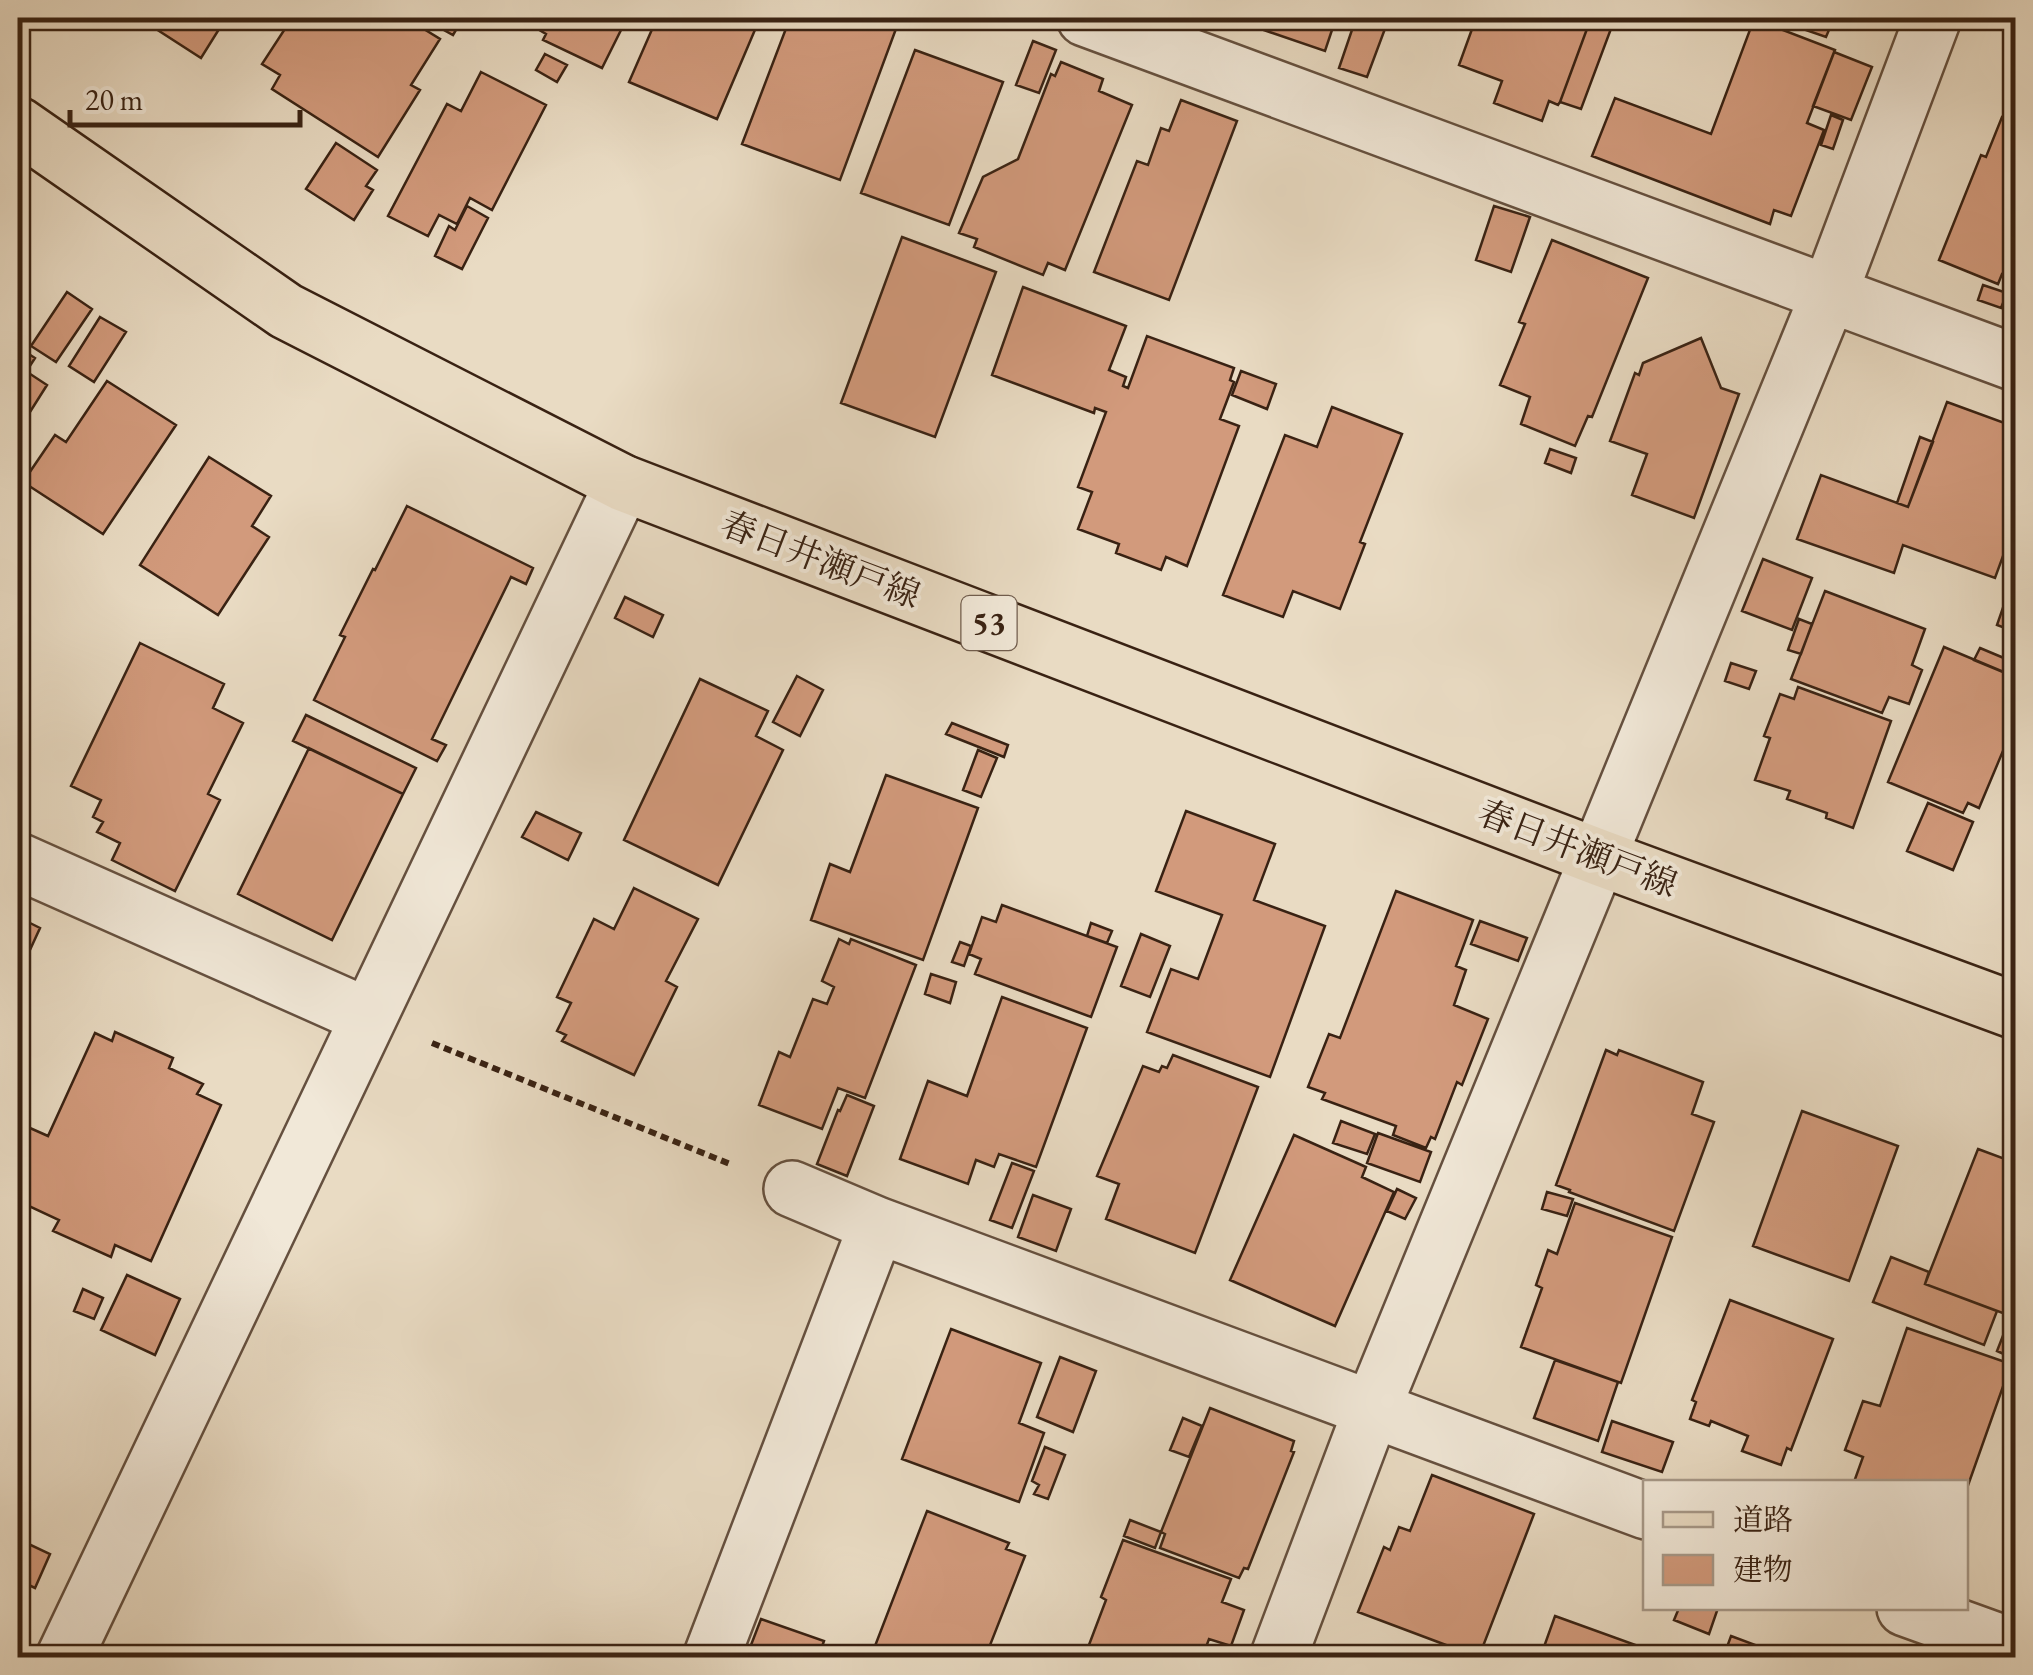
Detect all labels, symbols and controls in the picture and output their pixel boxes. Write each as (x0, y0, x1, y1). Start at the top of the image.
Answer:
scale bar (70, 65, 300, 127)
text: 20 m (85, 80, 143, 119)
street label: 春日井瀬戸線 (715, 500, 927, 618)
road number: 53 (962, 596, 1016, 650)
street label: 春日井瀬戸線 (1472, 789, 1684, 907)
legend (1643, 1480, 1968, 1610)
text: 道路 (1733, 1500, 1793, 1539)
text: 建物 (1733, 1550, 1793, 1589)

